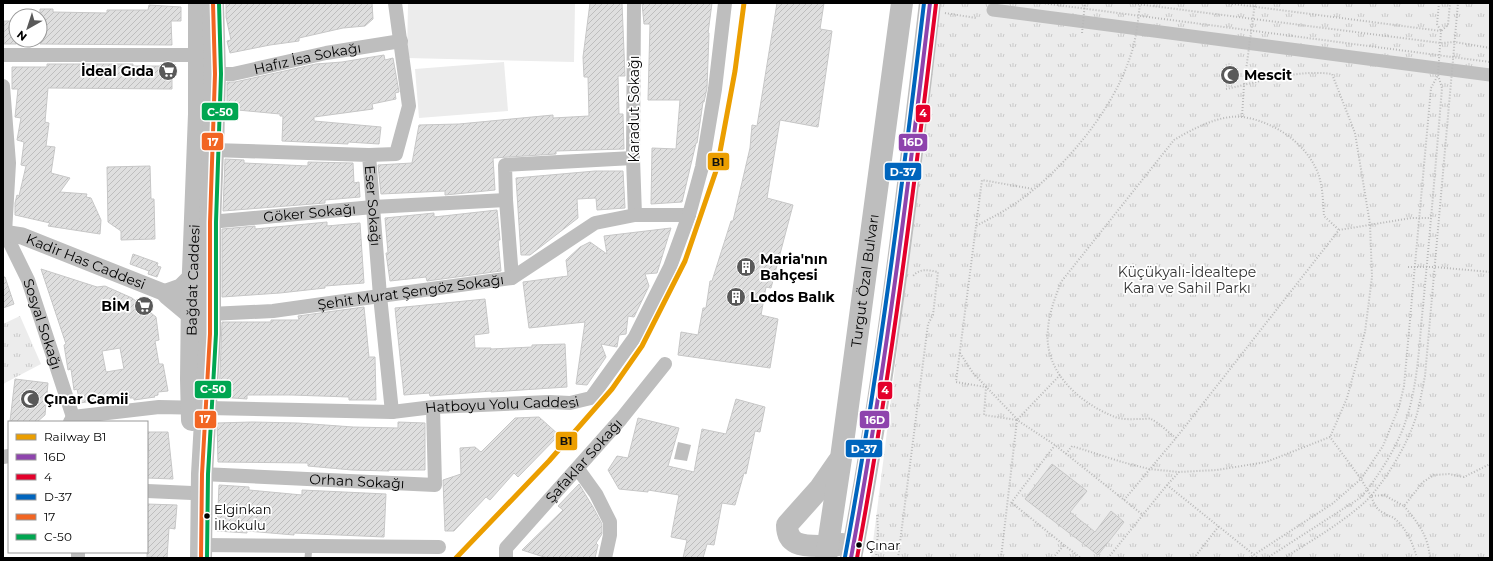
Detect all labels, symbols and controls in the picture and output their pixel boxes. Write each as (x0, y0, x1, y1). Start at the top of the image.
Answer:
north arrow (8, 8, 48, 48)
text: N (14, 28, 30, 44)
street label: Hafız İsa Sokağı (252, 39, 362, 78)
street label: Karadut Sokağı (625, 56, 643, 162)
supermarket icon: İdeal Gıda (157, 60, 179, 82)
place label: İdeal Gıda (81, 62, 154, 80)
mosque icon: Mescit (1219, 64, 1241, 86)
place label: Mescit (1244, 66, 1292, 84)
line badge: C-50 (201, 102, 239, 121)
line badge: 4 (915, 104, 931, 123)
text: C-50 (207, 105, 234, 119)
text: 4 (919, 106, 927, 120)
line badge: 17 (201, 132, 224, 151)
line badge: 16D (898, 133, 928, 152)
text: 17 (207, 135, 219, 149)
text: 16D (903, 135, 923, 149)
line badge: B1 (707, 152, 730, 171)
text: B1 (712, 155, 724, 169)
line badge: D-37 (884, 162, 922, 181)
street label: Eser Sokağı (361, 165, 385, 247)
text: D-37 (890, 165, 916, 179)
street label: Göker Sokağı (263, 200, 357, 226)
street label: Turgut Özal Bulvarı (847, 213, 883, 348)
street label: Bağdat Caddesi (183, 224, 204, 336)
street label: Kadir Has Caddesi (24, 230, 148, 293)
place label: Maria'nın Bahçesi (760, 250, 828, 284)
building icon: Maria'nın Bahçesi (735, 256, 757, 278)
park label: Küçükyalı-İdealtepe Kara ve Sahil Parkı (1118, 263, 1256, 297)
street label: Şehit Murat Şengöz Sokağı (316, 270, 505, 314)
street label: Sosyal Sokağı (19, 276, 66, 372)
building icon: Lodos Balık (725, 286, 747, 308)
place label: Lodos Balık (750, 288, 836, 306)
supermarket icon: BİM (133, 295, 155, 317)
place label: BİM (101, 297, 130, 315)
line badge: C-50 (194, 380, 232, 399)
line badge: 4 (877, 381, 893, 400)
text: C-50 (200, 382, 227, 396)
text: 4 (881, 383, 889, 397)
mosque icon: Çınar Camii (19, 388, 41, 410)
place label: Çınar Camii (44, 390, 129, 408)
street label: Hatboyu Yolu Caddesi (424, 392, 581, 417)
line badge: 17 (194, 410, 217, 429)
line badge: 16D (859, 410, 890, 429)
text: 17 (199, 412, 211, 426)
text: 16D (865, 413, 885, 427)
street label: Şafaklar Sokağı (542, 415, 626, 507)
legend (8, 421, 148, 553)
text: Railway B1 (44, 429, 106, 444)
line badge: B1 (555, 431, 578, 451)
text: B1 (560, 434, 572, 448)
line badge: D-37 (845, 439, 883, 458)
text: D-37 (851, 442, 877, 456)
text: 16D (44, 449, 66, 464)
text: 4 (44, 469, 52, 484)
street label: Orhan Sokağı (309, 470, 405, 493)
text: D-37 (44, 489, 72, 504)
place label: Elginkan İlkokulu (214, 501, 272, 533)
text: 17 (44, 509, 55, 524)
marker: Elginkan İlkokulu (202, 511, 212, 521)
text: C-50 (44, 529, 72, 544)
place label: Çınar (866, 537, 900, 553)
marker: Çınar (854, 540, 864, 550)

